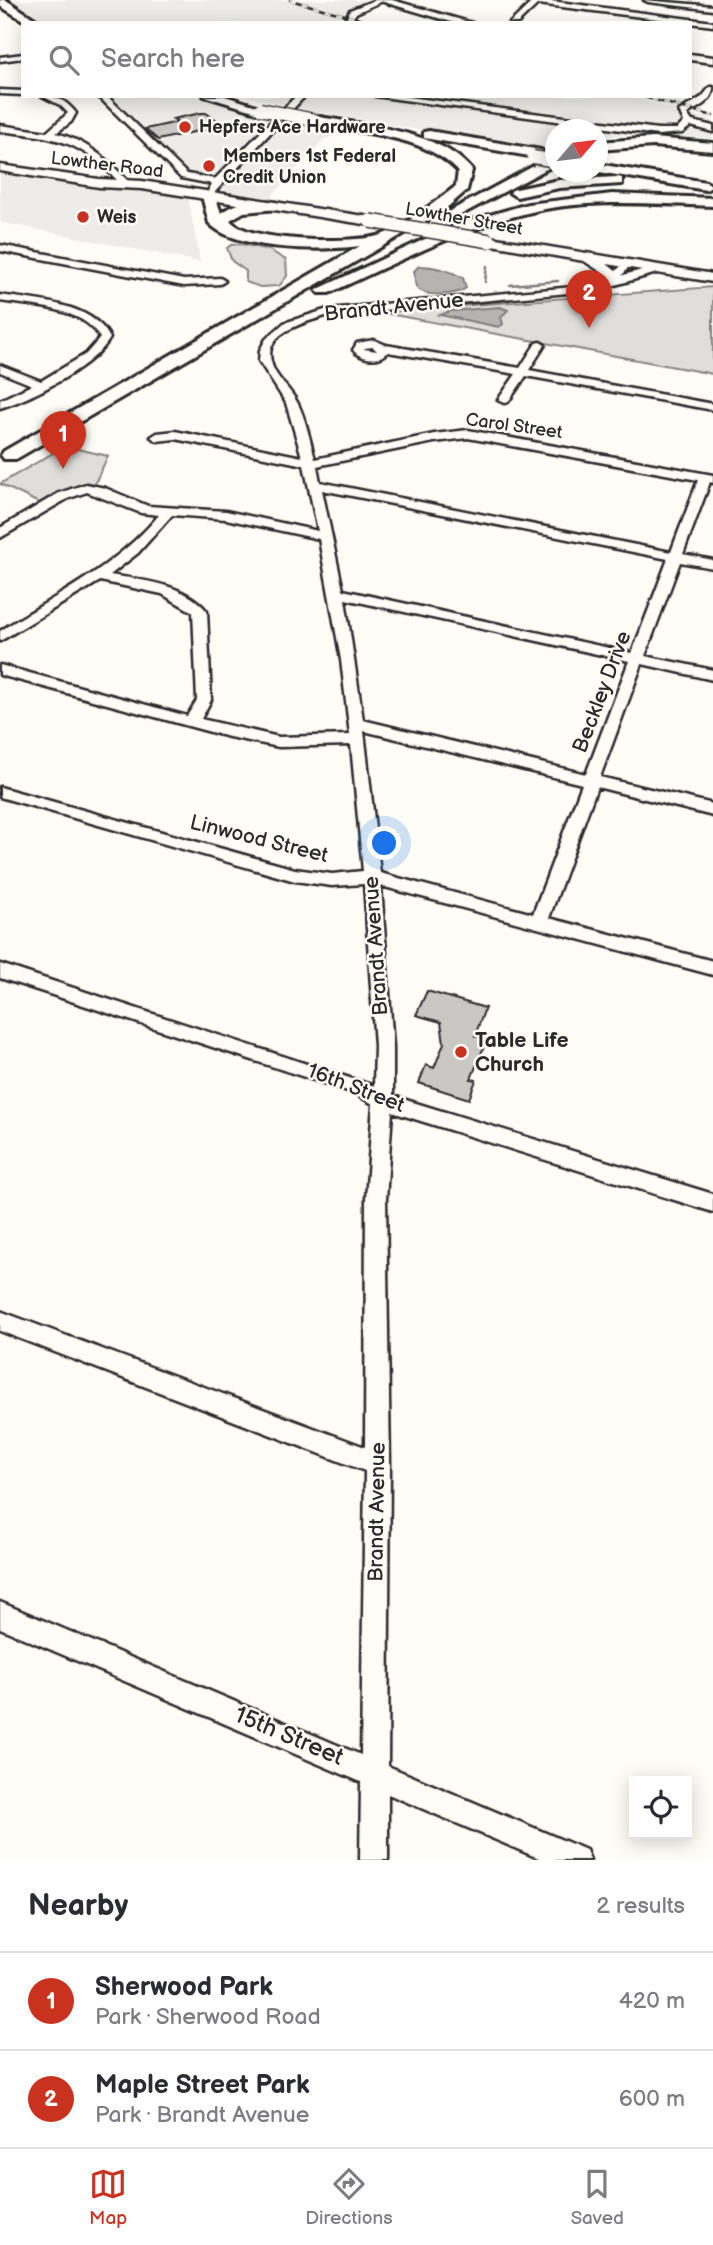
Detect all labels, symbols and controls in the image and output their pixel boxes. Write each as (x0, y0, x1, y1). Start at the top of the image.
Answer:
search box (21, 21, 692, 98)
icon: search (45, 41, 83, 79)
text: Search here (101, 44, 245, 75)
place label: Hepfers Ace Hardware (199, 117, 386, 138)
marker: Hepfers Ace Hardware (177, 119, 193, 135)
north arrow (545, 119, 608, 182)
place label: Members 1st Federal Credit Union (223, 146, 396, 188)
street label: Lowther Road (50, 148, 164, 182)
marker: Members 1st Federal Credit Union (201, 158, 217, 174)
street label: Lowther Street (404, 198, 525, 240)
place label: Weis (97, 207, 136, 228)
marker: Weis (75, 209, 91, 225)
pin: 2 (566, 270, 612, 328)
street label: Brandt Avenue (323, 287, 465, 327)
street label: Carol Street (464, 409, 564, 443)
pin: 1 (40, 411, 86, 469)
street label: Beckley Drive (567, 628, 637, 756)
street label: Linwood Street (187, 810, 331, 868)
your location (367, 826, 401, 860)
street label: Brandt Avenue (359, 875, 393, 1017)
place label: Table Life Church (475, 1028, 569, 1077)
marker: Table Life Church (453, 1044, 469, 1060)
street label: 16th Street (304, 1058, 409, 1118)
street label: Brandt Avenue (363, 1442, 391, 1582)
street label: 15th Street (230, 1700, 348, 1772)
map controls (629, 1776, 692, 1839)
button: locate (629, 1776, 692, 1839)
text: Nearby (28, 1888, 128, 1924)
text: 2 results (596, 1892, 685, 1920)
text: Sherwood Park (95, 1972, 273, 2003)
text: 1 (46, 1987, 56, 2015)
text: 420 m (619, 1987, 685, 2015)
text: Park · Sherwood Road (95, 2003, 321, 2031)
text: Maple Street Park (95, 2070, 310, 2101)
text: 2 (44, 2085, 58, 2113)
text: 600 m (619, 2085, 685, 2113)
text: Park · Brandt Avenue (95, 2101, 309, 2129)
tab: Map (89, 2165, 127, 2230)
tab: Directions (305, 2165, 393, 2230)
tab: Saved (571, 2165, 624, 2230)

